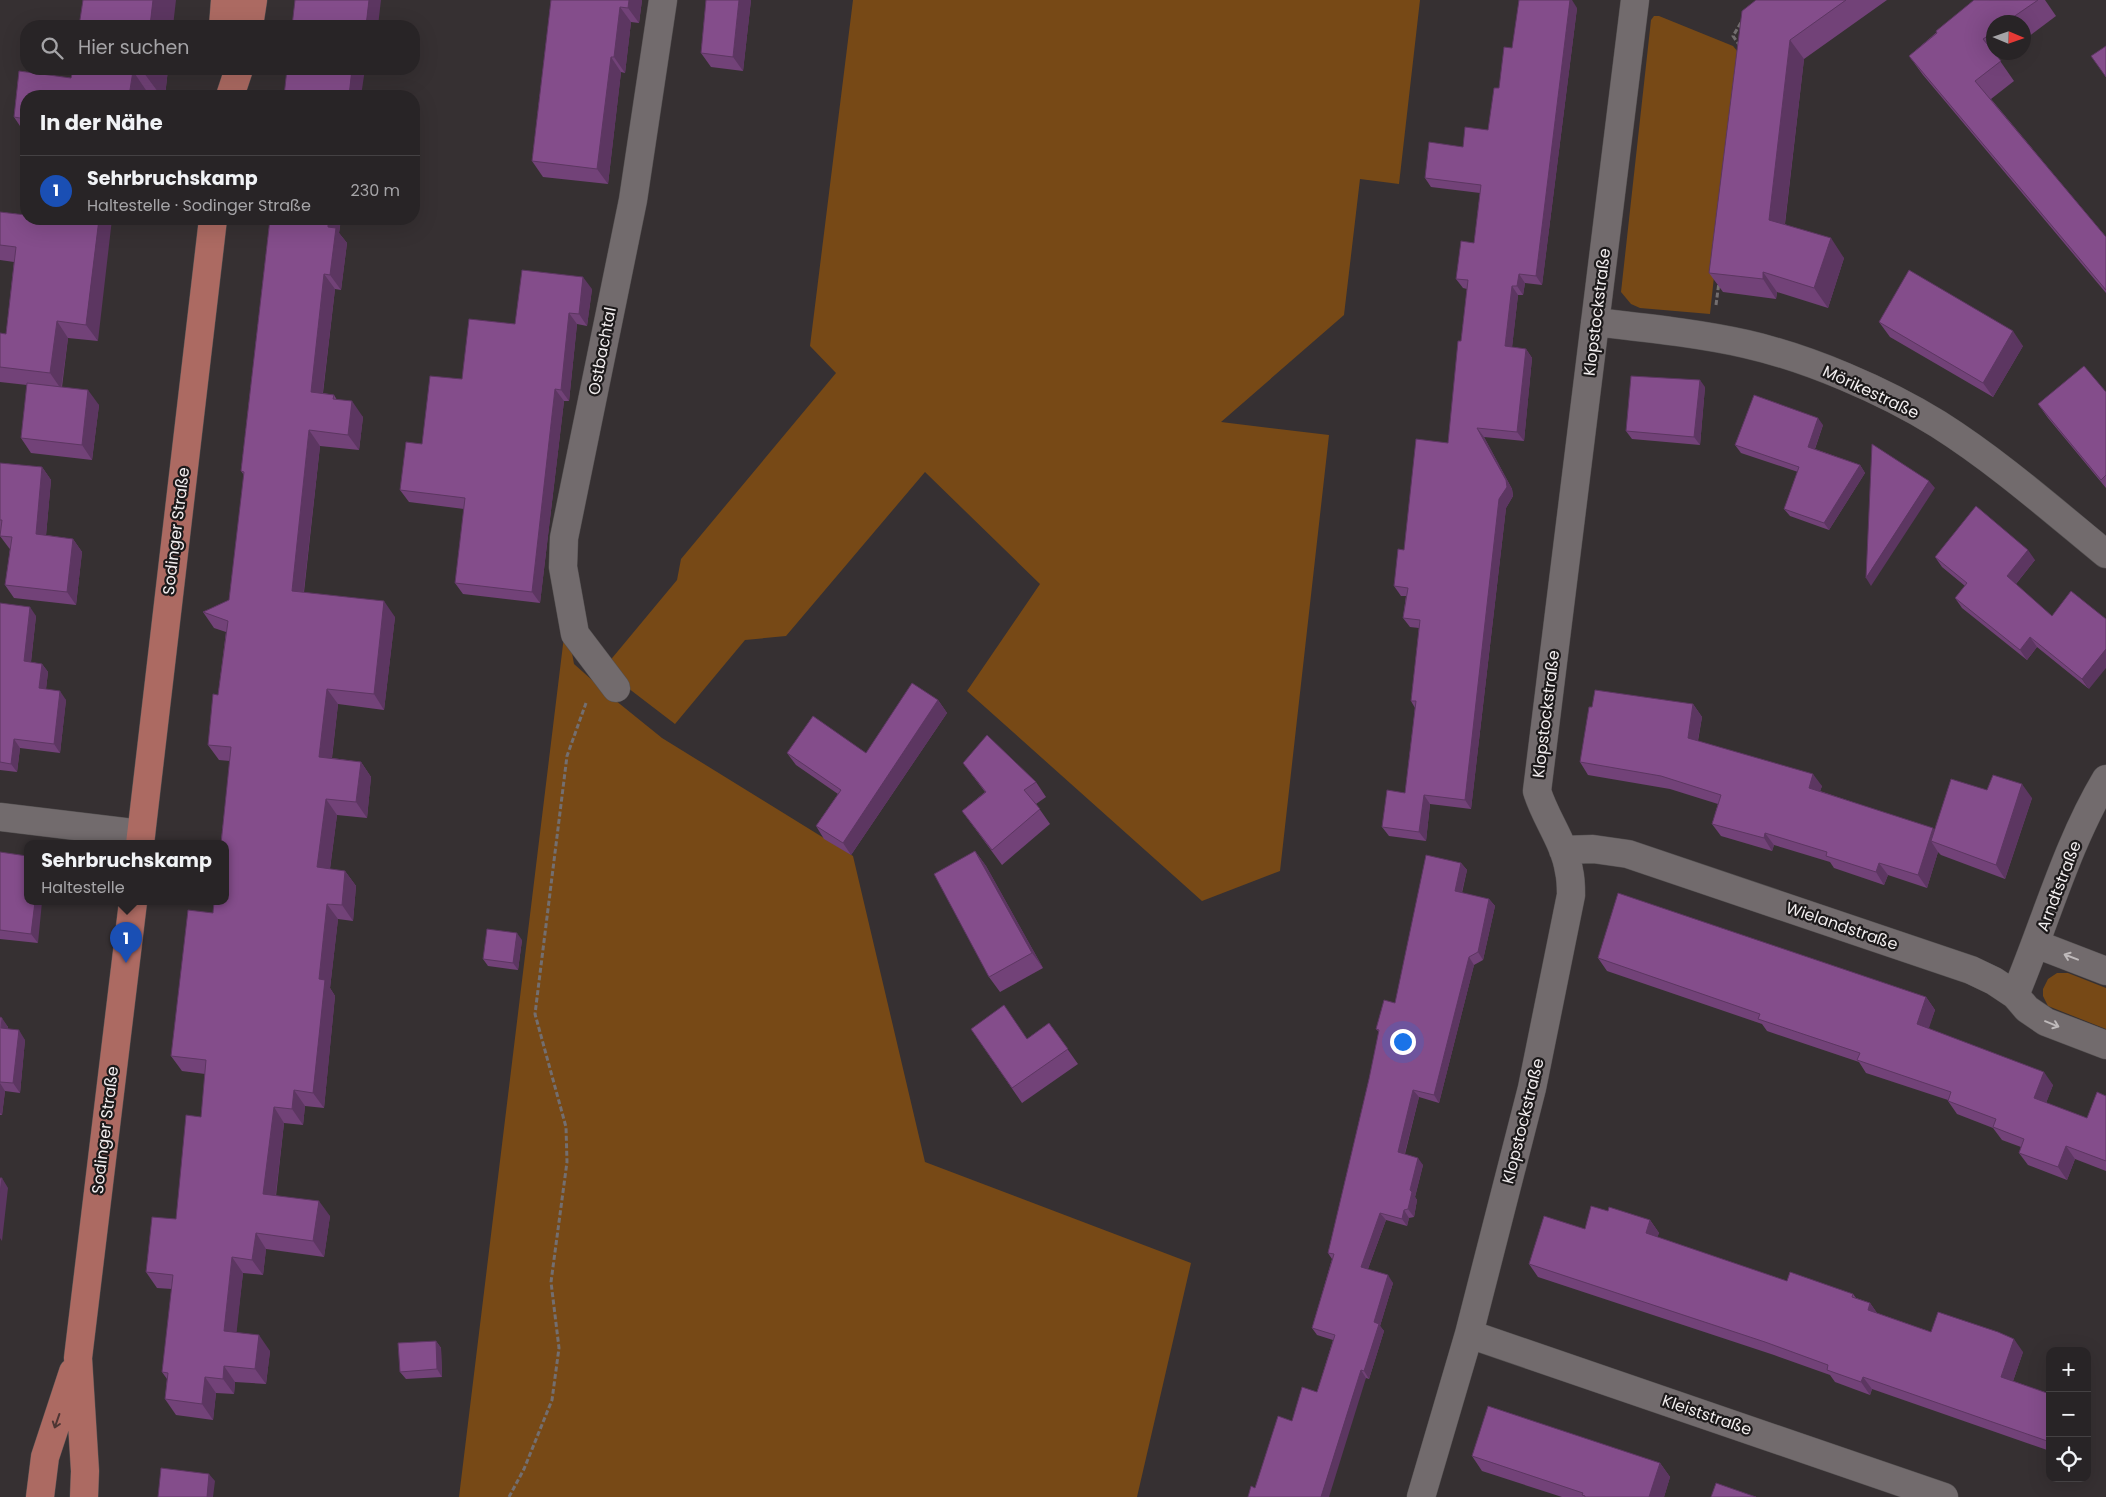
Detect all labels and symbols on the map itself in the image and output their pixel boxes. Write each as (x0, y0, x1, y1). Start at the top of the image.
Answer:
north arrow (1986, 15, 2031, 60)
street label: Klopstockstraße (1578, 247, 1616, 377)
street label: Ostbachtal (582, 305, 622, 397)
street label: Mörikestraße (1819, 360, 1923, 424)
street label: Sodinger Straße (157, 466, 195, 596)
street label: Klopstockstraße (1527, 649, 1565, 779)
street label: Arndtstraße (2031, 837, 2087, 935)
street label: Wielandstraße (1783, 896, 1901, 956)
pin: 1 (110, 922, 142, 963)
one-way arrow (2064, 952, 2079, 962)
one-way arrow (2044, 1020, 2059, 1030)
your location (1390, 1029, 1416, 1055)
street label: Klopstockstraße (1496, 1056, 1550, 1186)
street label: Sodinger Straße (86, 1065, 124, 1195)
street label: Kleiststraße (1659, 1389, 1755, 1441)
one-way arrow (52, 1413, 61, 1428)

